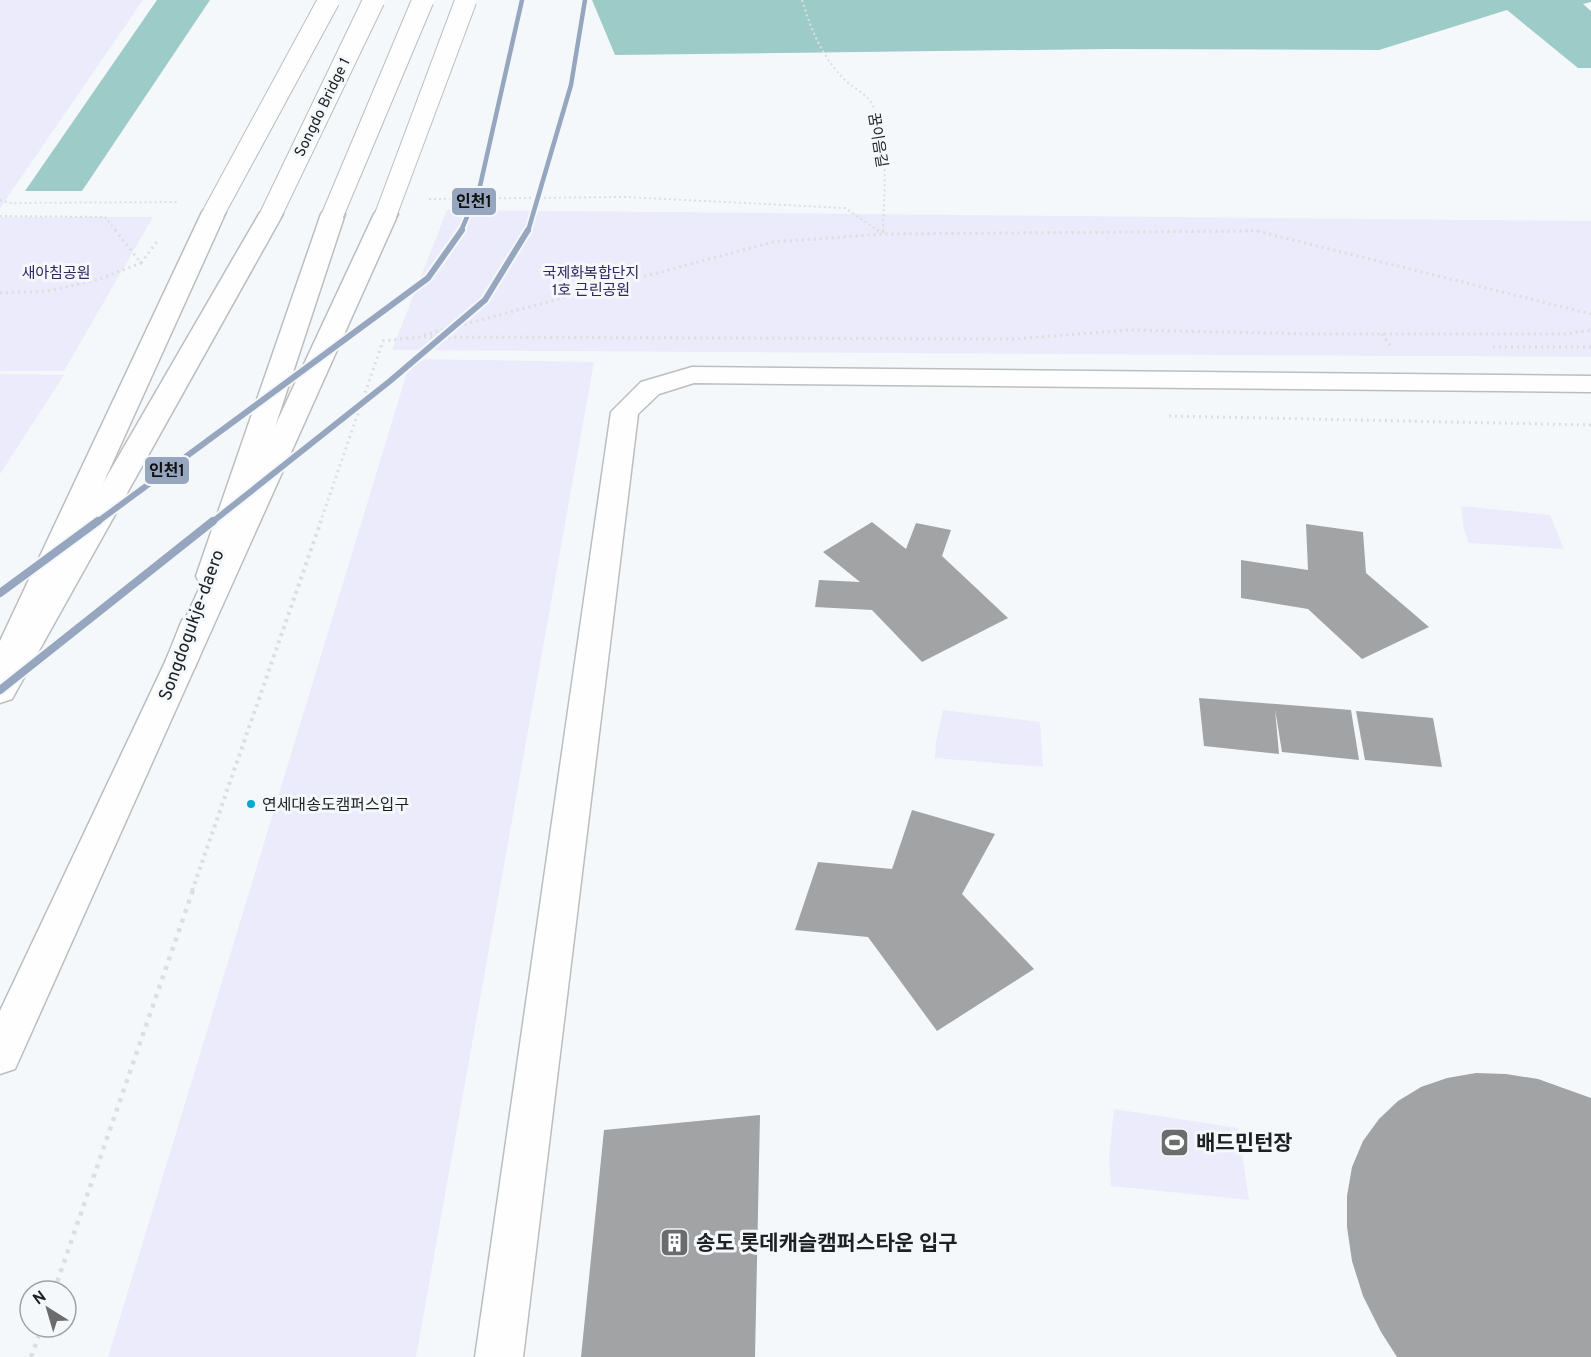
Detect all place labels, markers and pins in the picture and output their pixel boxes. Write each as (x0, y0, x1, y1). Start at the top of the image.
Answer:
place label: 연세대송도캠퍼스입구 (262, 796, 409, 816)
marker: 연세대송도캠퍼스입구 (245, 798, 257, 810)
sports icon: 배드민턴장 (1159, 1127, 1191, 1159)
place label: 배드민턴장 (1196, 1131, 1293, 1158)
building icon: 송도 롯데캐슬캠퍼스타운 입구 (659, 1227, 691, 1259)
place label: 송도 롯데캐슬캠퍼스타운 입구 (696, 1231, 958, 1258)

